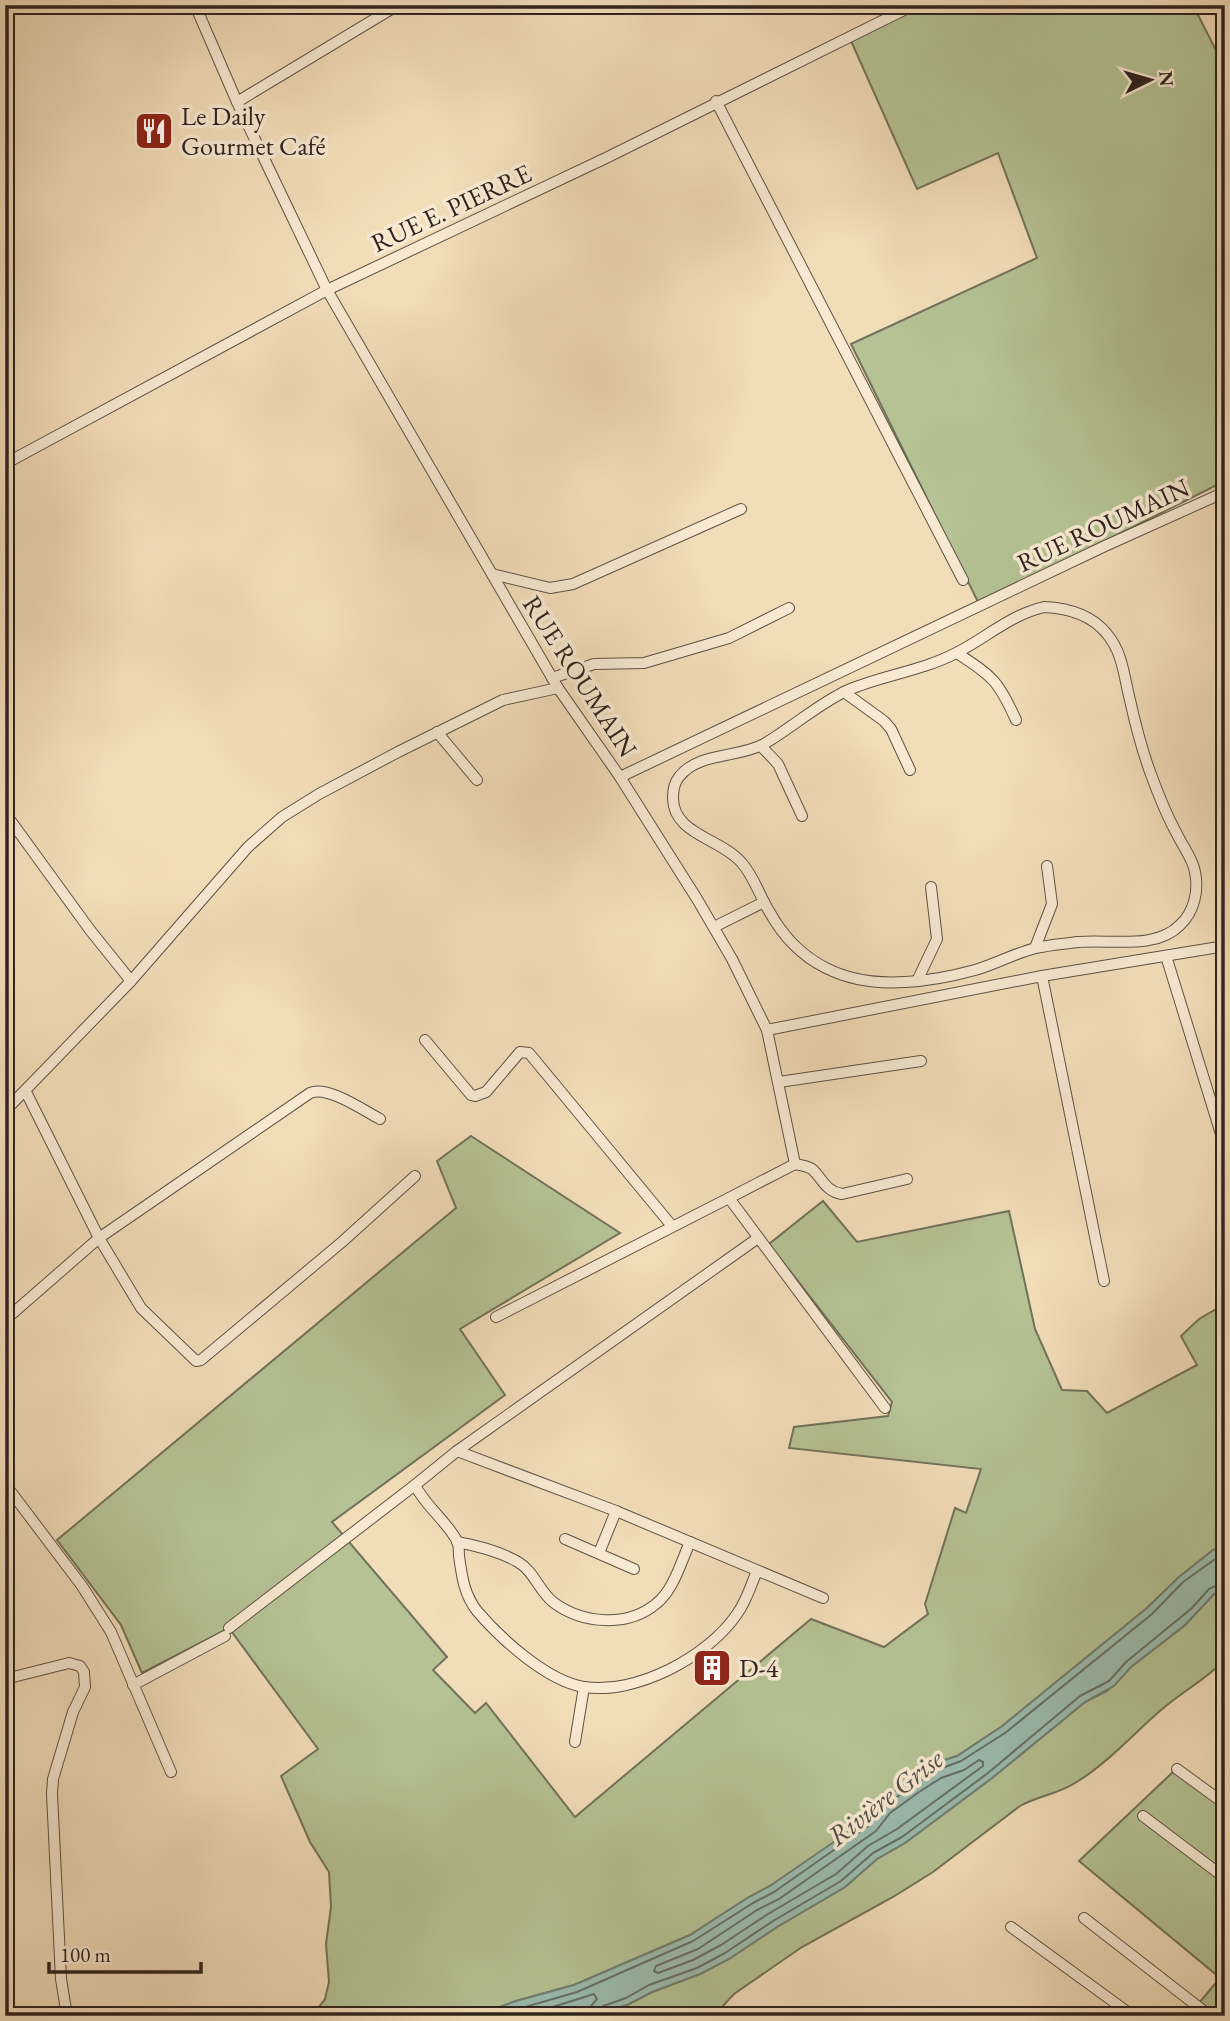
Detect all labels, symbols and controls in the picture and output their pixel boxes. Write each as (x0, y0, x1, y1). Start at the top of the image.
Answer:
north arrow (1114, 46, 1184, 116)
text: N (1153, 70, 1180, 88)
place label: Le Daily Gourmet Café (181, 99, 326, 163)
restaurant icon: Le Daily Gourmet Café (133, 110, 175, 152)
street label: RUE E. PIERRE (365, 156, 537, 260)
street label: RUE ROUMAIN (1012, 470, 1195, 580)
street label: RUE ROUMAIN (515, 589, 645, 764)
building icon: D-4 (691, 1647, 733, 1689)
place label: D-4 (739, 1651, 779, 1685)
water label: Rivière Grise (820, 1740, 951, 1853)
scale bar (49, 1930, 201, 1974)
text: 100 m (60, 1941, 111, 1968)

